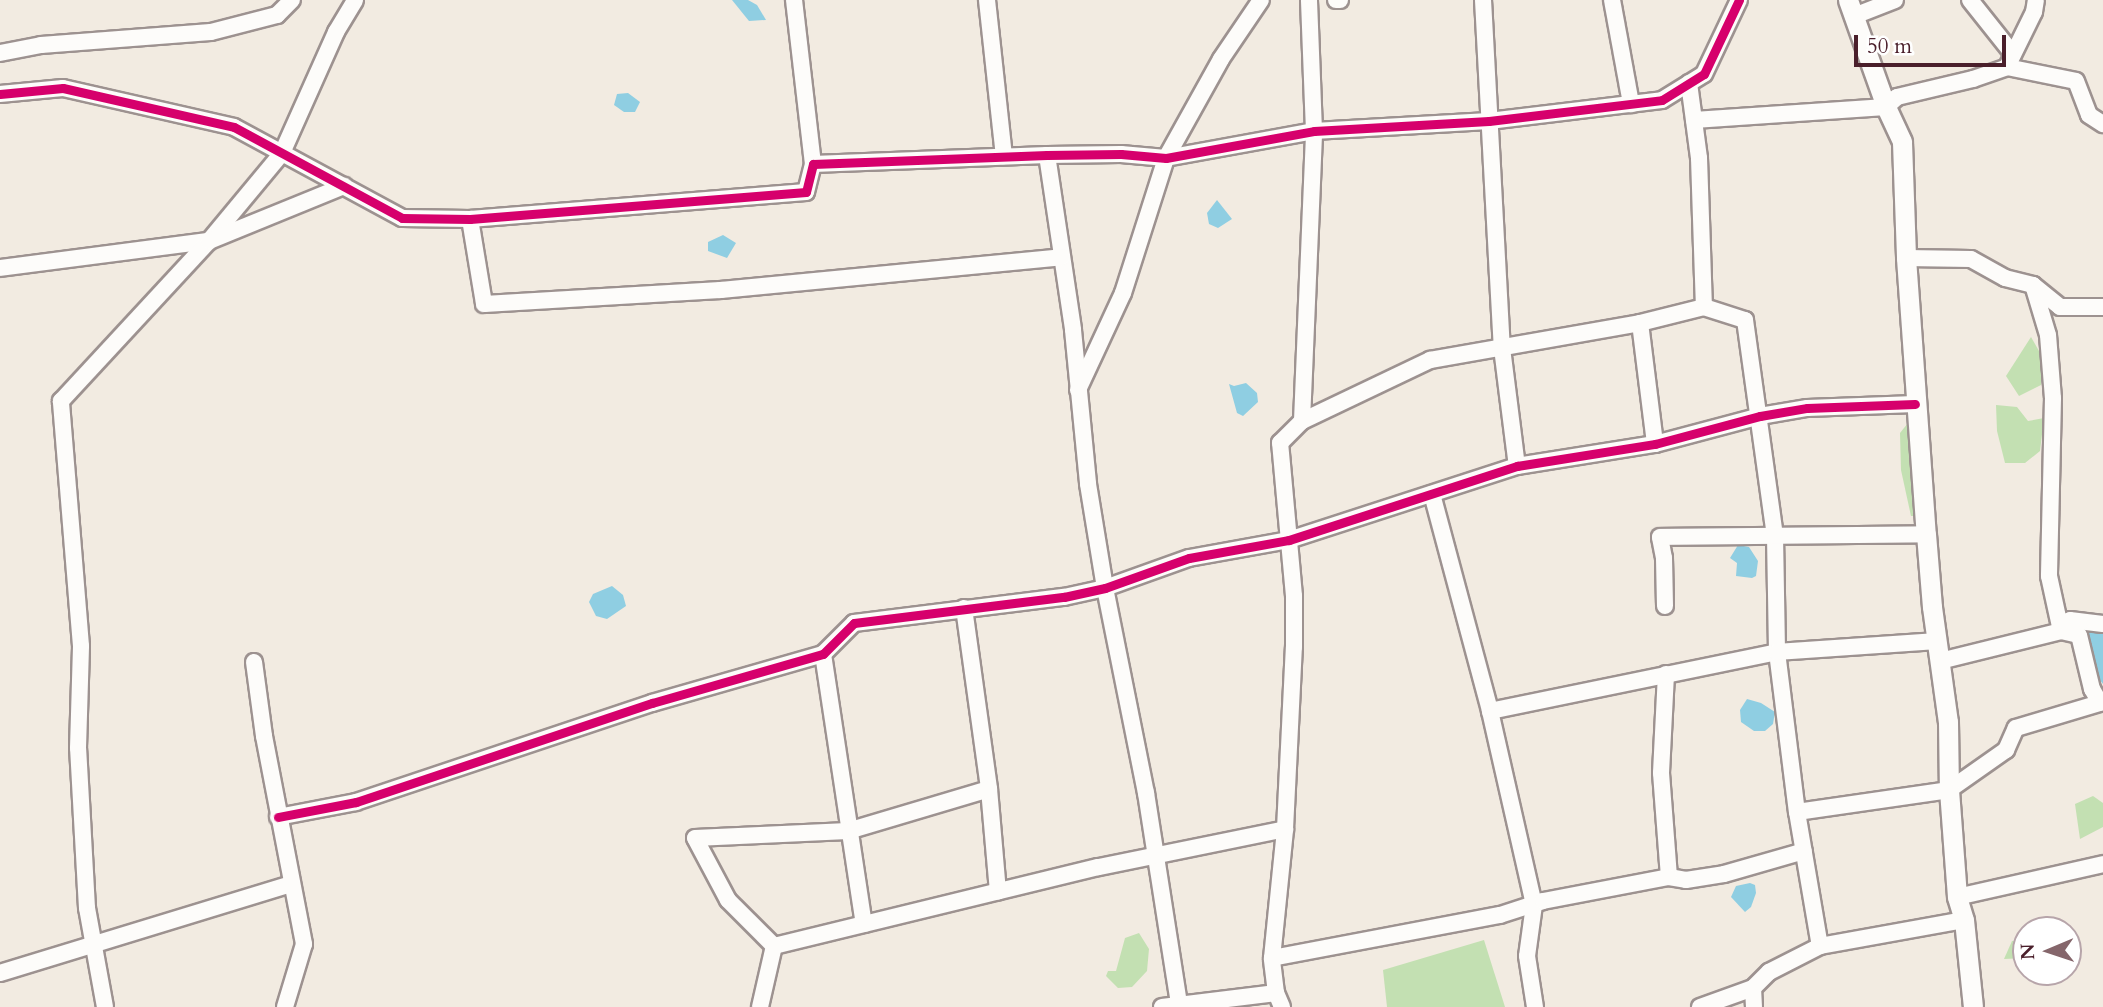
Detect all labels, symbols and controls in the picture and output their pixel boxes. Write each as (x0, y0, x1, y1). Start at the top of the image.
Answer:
scale bar (1858, 21, 2010, 65)
text: 50 m (1867, 32, 1912, 61)
north arrow (2012, 916, 2082, 986)
text: N (2015, 943, 2041, 960)

